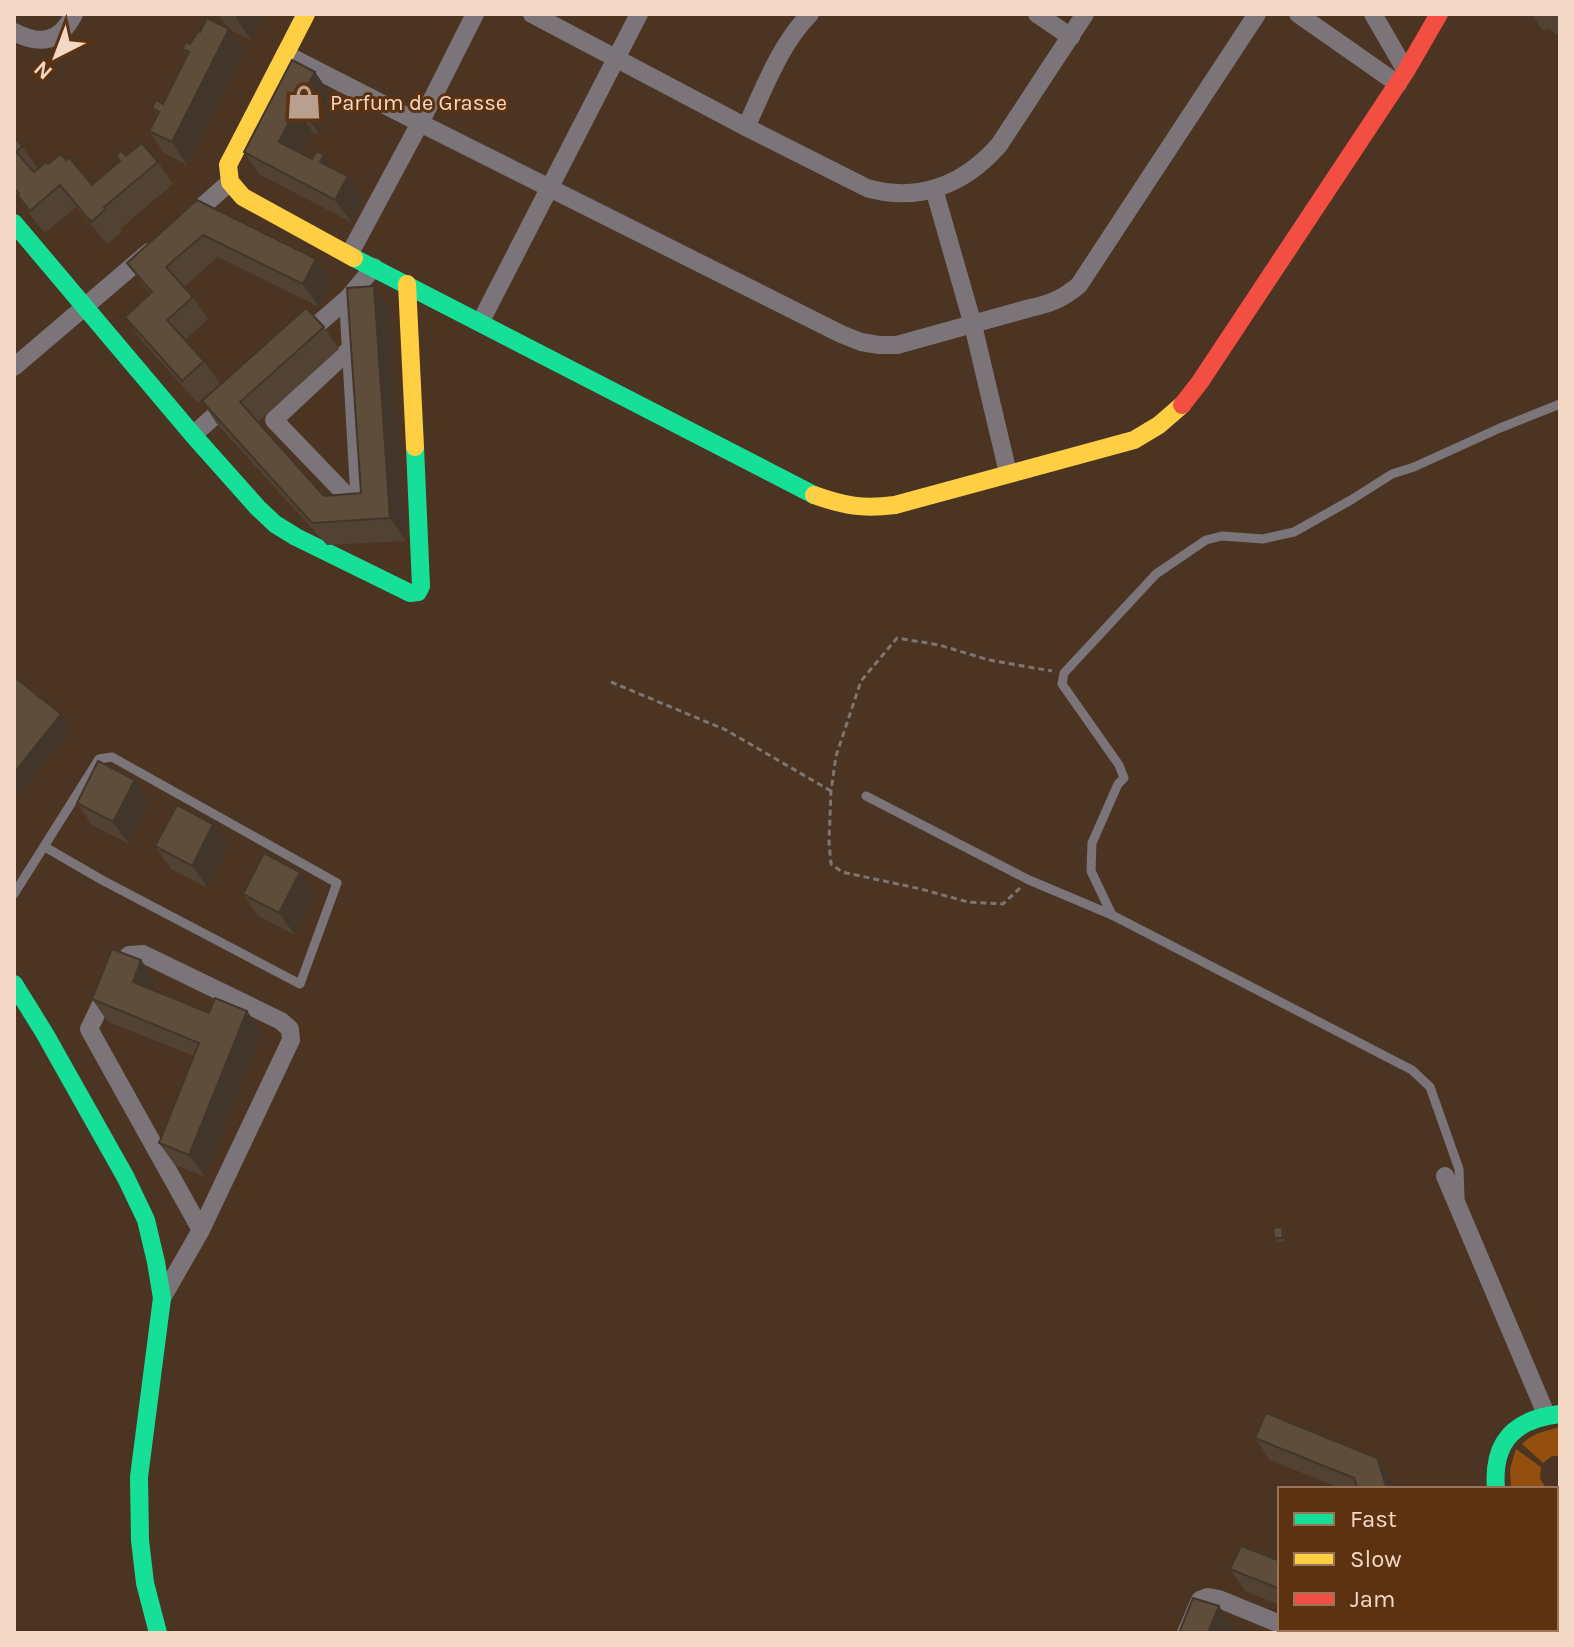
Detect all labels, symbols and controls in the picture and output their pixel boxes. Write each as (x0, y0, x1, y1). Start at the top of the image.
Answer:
north arrow (16, 16, 96, 96)
text: N (29, 55, 58, 85)
shop icon: Parfum de Grasse (285, 83, 323, 121)
place label: Parfum de Grasse (330, 90, 507, 116)
legend (1278, 1487, 1558, 1631)
text: Fast (1350, 1505, 1397, 1533)
text: Slow (1350, 1545, 1402, 1573)
text: Jam (1350, 1585, 1395, 1613)

